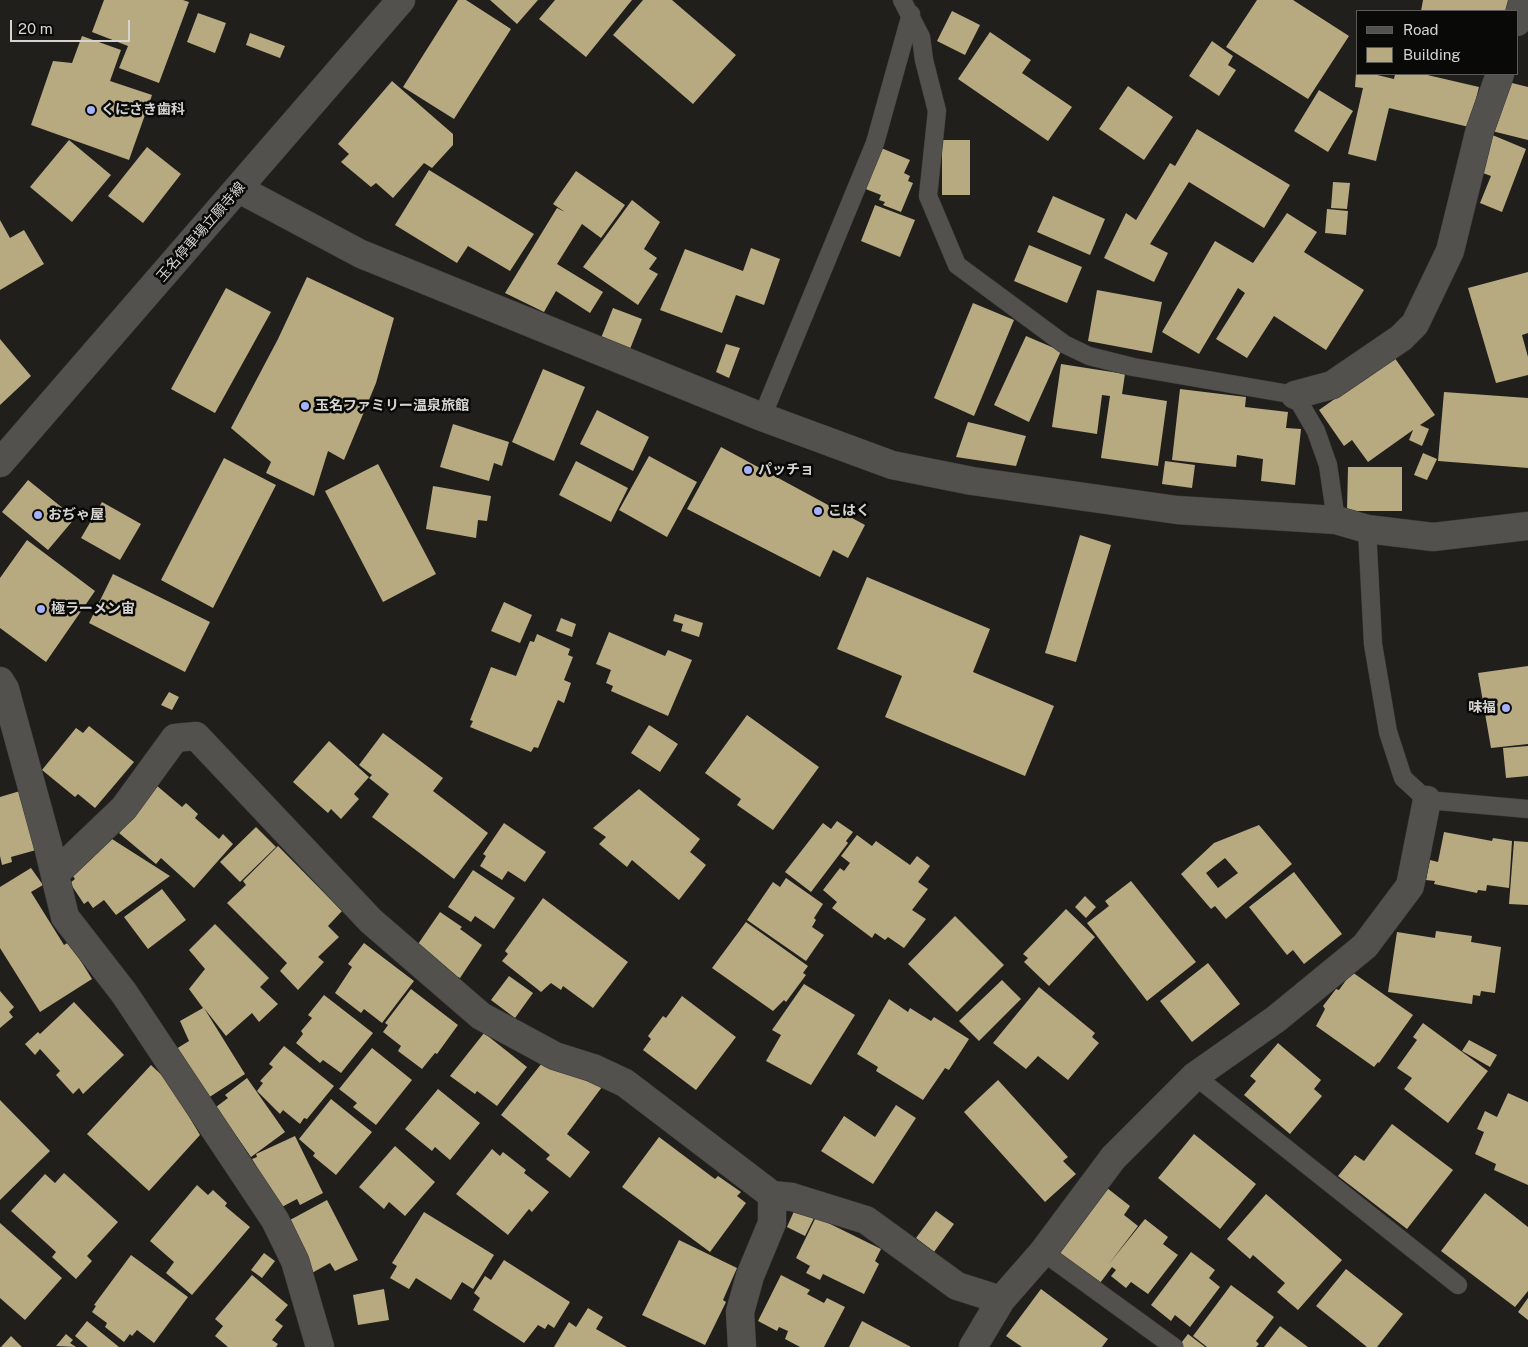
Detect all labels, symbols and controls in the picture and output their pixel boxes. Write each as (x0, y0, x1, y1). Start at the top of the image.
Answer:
scale bar (12, 10, 132, 42)
legend (1356, 10, 1518, 75)
text: 20 m (18, 20, 53, 37)
text: Road (1403, 21, 1439, 38)
text: Building (1403, 46, 1461, 63)
place label: くにさき歯科 (101, 102, 185, 118)
marker: くにさき歯科 (85, 104, 97, 116)
street label: 玉名停車場立願寺線 (153, 179, 249, 285)
place label: 玉名ファミリー温泉旅館 (315, 398, 469, 414)
marker: 玉名ファミリー温泉旅館 (299, 400, 311, 412)
place label: パッチョ (758, 462, 814, 478)
marker: パッチョ (742, 464, 754, 476)
place label: こはく (828, 503, 870, 519)
marker: こはく (812, 505, 824, 517)
place label: おぢゃ屋 (48, 507, 104, 523)
marker: おぢゃ屋 (32, 509, 44, 521)
place label: 極ラーメン宙 (51, 601, 135, 617)
marker: 極ラーメン宙 (35, 603, 47, 615)
place label: 味福 (1468, 700, 1496, 716)
marker: 味福 (1500, 702, 1512, 714)

